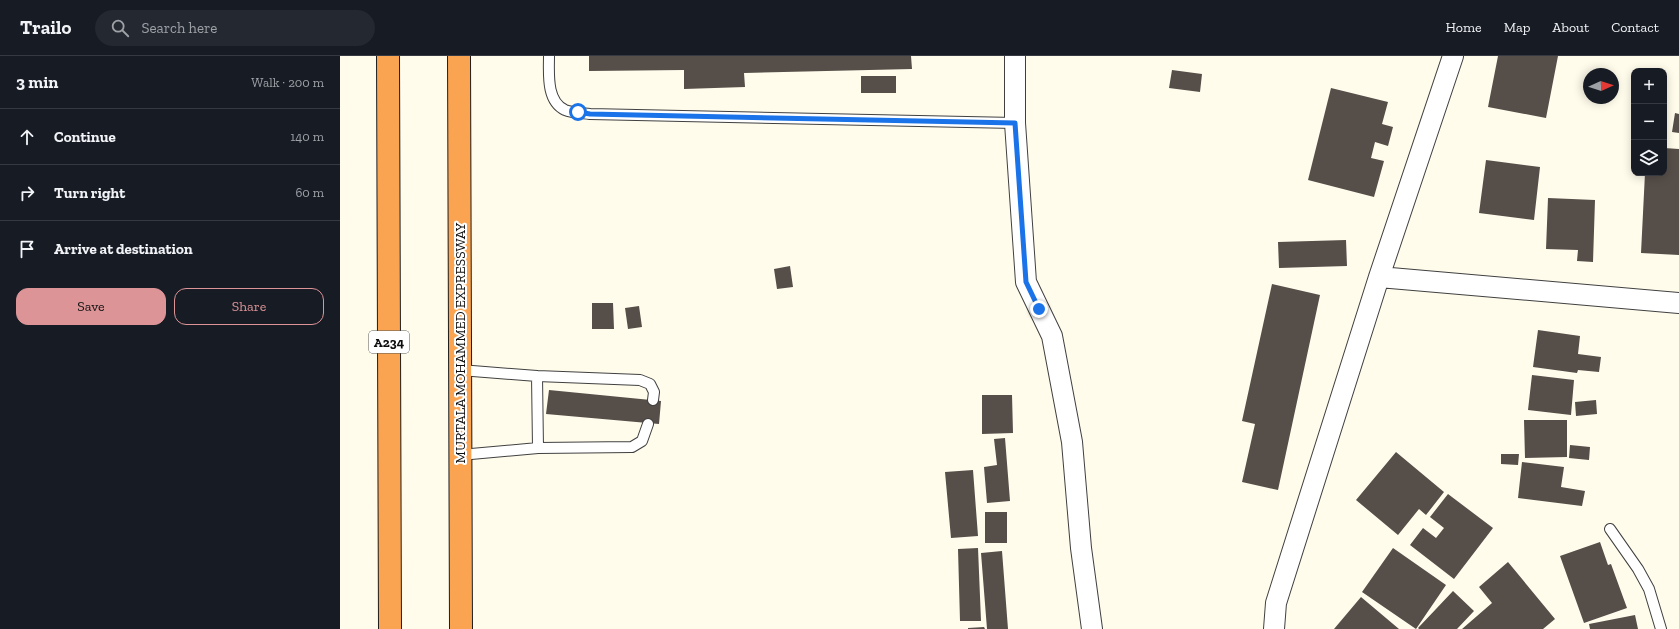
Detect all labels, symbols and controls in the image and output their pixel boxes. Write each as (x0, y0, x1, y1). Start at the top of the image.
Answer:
search box (95, 10, 375, 46)
text: Trailo (20, 16, 71, 39)
icon: search (109, 17, 131, 39)
text: Search here (141, 19, 217, 37)
text: Home (1446, 19, 1482, 36)
text: Map (1504, 19, 1530, 36)
text: About (1552, 19, 1589, 36)
text: Contact (1611, 19, 1659, 36)
north arrow (1583, 68, 1619, 104)
map controls (1631, 68, 1667, 176)
button: + (1631, 68, 1667, 104)
text: 3 min (16, 72, 58, 92)
text: Walk · 200 m (251, 75, 324, 90)
route start (569, 103, 587, 121)
button: − (1631, 104, 1667, 140)
icon: ahead (16, 126, 38, 148)
text: Continue (54, 128, 116, 146)
text: 140 m (290, 129, 324, 144)
button: layers (1631, 140, 1667, 176)
icon: right (16, 182, 38, 204)
text: Turn right (54, 184, 125, 202)
text: 60 m (295, 185, 324, 200)
street label: MURTALA MOHAMMED EXPRESSWAY (452, 222, 469, 463)
icon: arrive (16, 238, 38, 260)
text: Arrive at destination (54, 240, 193, 258)
button: Save (16, 288, 166, 325)
button: Share (174, 288, 324, 325)
route end (1030, 300, 1048, 318)
road number: A234 (369, 331, 409, 353)

